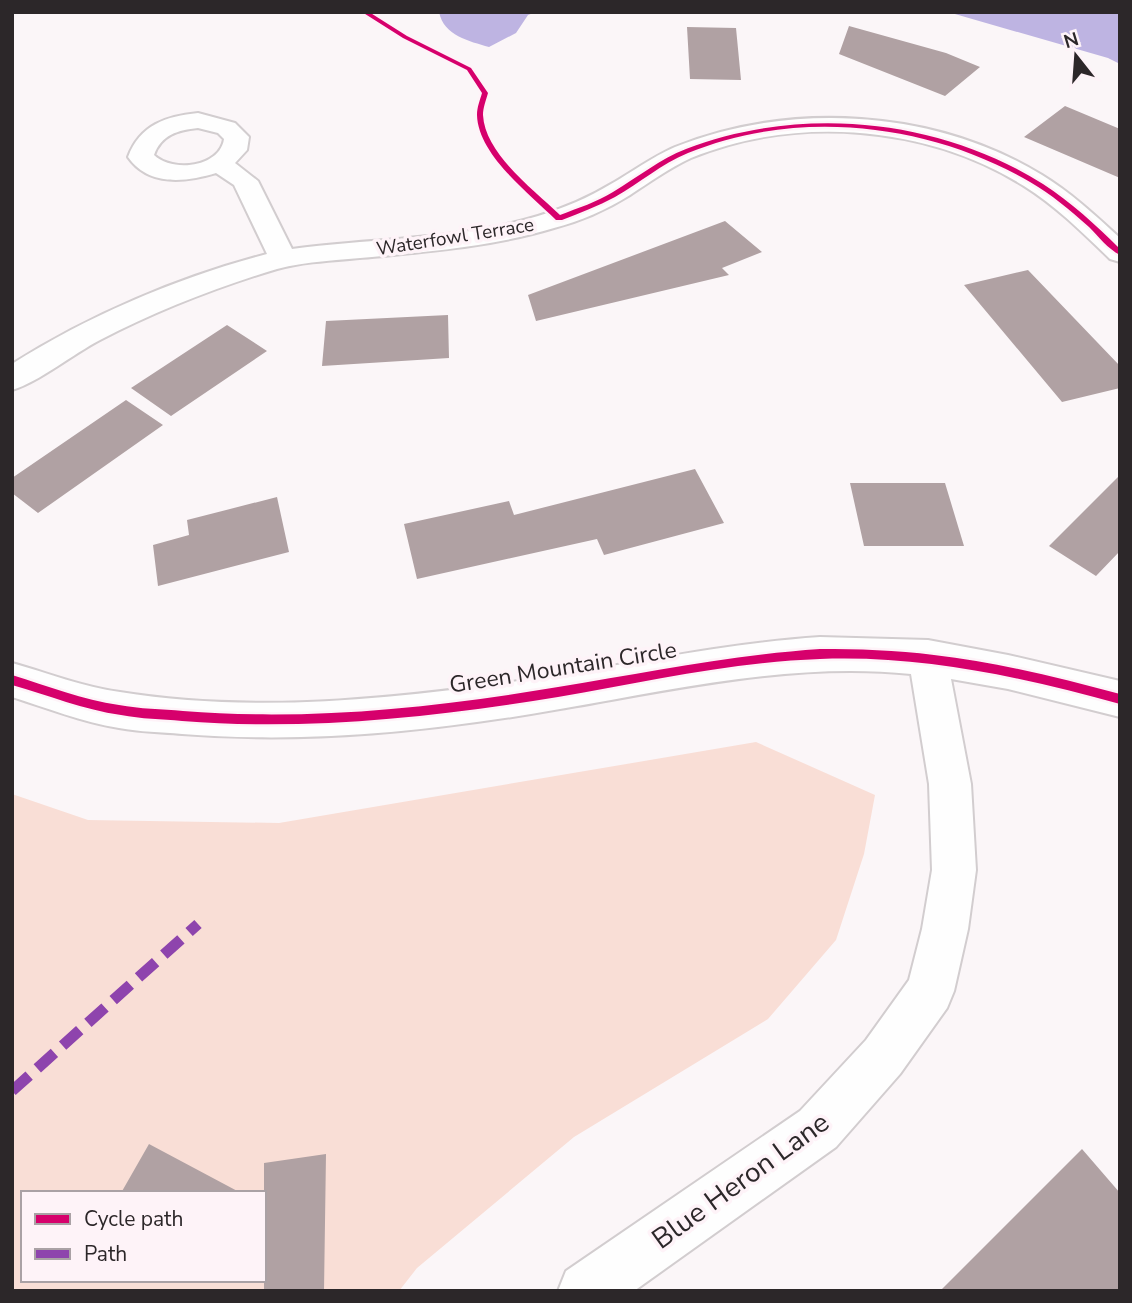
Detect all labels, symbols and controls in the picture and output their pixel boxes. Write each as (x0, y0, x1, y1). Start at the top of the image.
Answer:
north arrow (1041, 21, 1111, 91)
text: N (1061, 26, 1082, 55)
street label: Waterfowl Terrace (374, 212, 536, 262)
street label: Green Mountain Circle (447, 634, 679, 701)
street label: Blue Heron Lane (644, 1104, 837, 1258)
legend (21, 1191, 266, 1282)
text: Cycle path (84, 1205, 183, 1233)
text: Path (84, 1240, 127, 1268)

